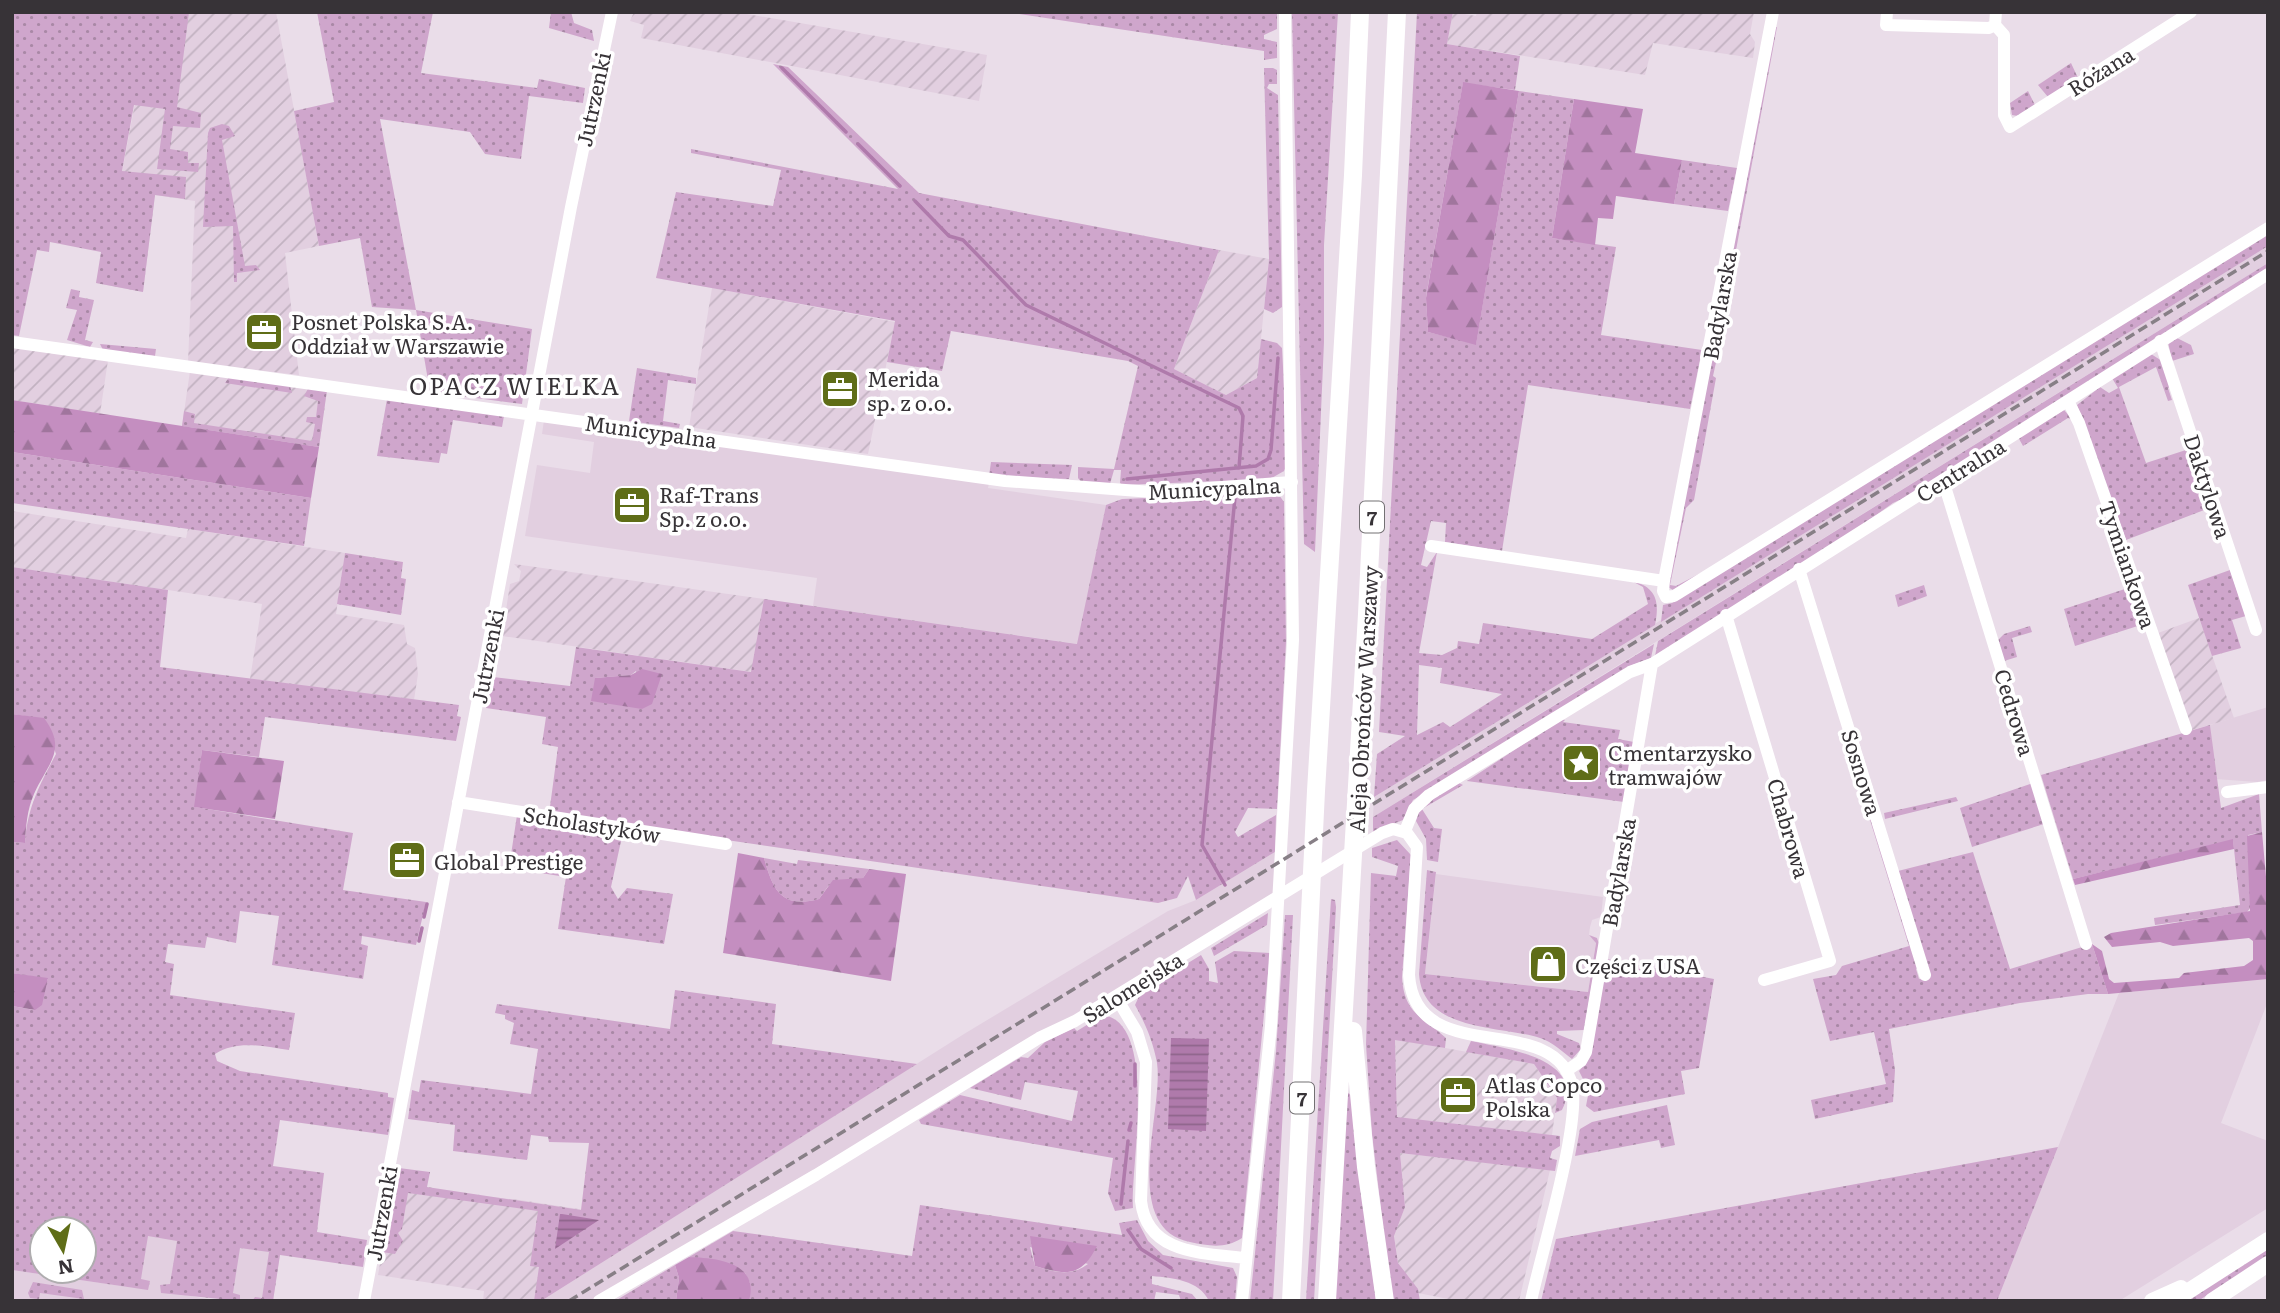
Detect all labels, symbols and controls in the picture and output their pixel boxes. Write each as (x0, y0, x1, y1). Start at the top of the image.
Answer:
street label: Różana (2061, 37, 2140, 103)
street label: Jutrzenki (567, 49, 617, 149)
street label: Badylarska (1693, 247, 1743, 362)
place label: Posnet Polska S.A. Oddział w Warszawie (291, 305, 504, 360)
office icon: Posnet Polska S.A. Oddział w Warszawie (243, 311, 285, 353)
place label: Merida sp. z o.o. (867, 362, 953, 417)
district label: OPACZ WIELKA (409, 367, 621, 402)
office icon: Merida sp. z o.o. (819, 368, 861, 410)
street label: Municypalna (583, 405, 720, 455)
street label: Centralna (1909, 429, 2011, 509)
street label: Daktylowa (2178, 430, 2241, 543)
street label: Municypalna (1147, 468, 1282, 506)
place label: Raf-Trans Sp. z o.o. (659, 478, 759, 533)
office icon: Raf-Trans Sp. z o.o. (611, 484, 653, 526)
street label: Tymiankowa (2093, 496, 2166, 633)
road number: 7 (1360, 502, 1384, 532)
street label: Aleja Obrońców Warszawy (1340, 564, 1385, 833)
street label: Jutrzenki (462, 606, 510, 706)
street label: Cedrowa (1988, 665, 2044, 760)
street label: Sosnowa (1835, 725, 1891, 820)
place label: Cmentarzysko tramwajów (1608, 736, 1752, 791)
place icon: Cmentarzysko tramwajów (1560, 742, 1602, 784)
street label: Chabrowa (1761, 774, 1819, 882)
street label: Scholastyków (521, 797, 663, 849)
street label: Badylarska (1592, 814, 1642, 929)
office icon: Global Prestige (386, 839, 428, 881)
place label: Global Prestige (434, 845, 584, 876)
street label: Salomejska (1076, 942, 1189, 1029)
shop icon: Części z USA (1527, 943, 1569, 985)
place label: Części z USA (1575, 949, 1701, 980)
place label: Atlas Copco Polska (1485, 1068, 1602, 1123)
office icon: Atlas Copco Polska (1437, 1074, 1479, 1116)
road number: 7 (1290, 1082, 1314, 1114)
street label: Jutrzenki (356, 1163, 404, 1263)
north arrow (28, 1215, 98, 1285)
text: N (56, 1253, 76, 1283)

